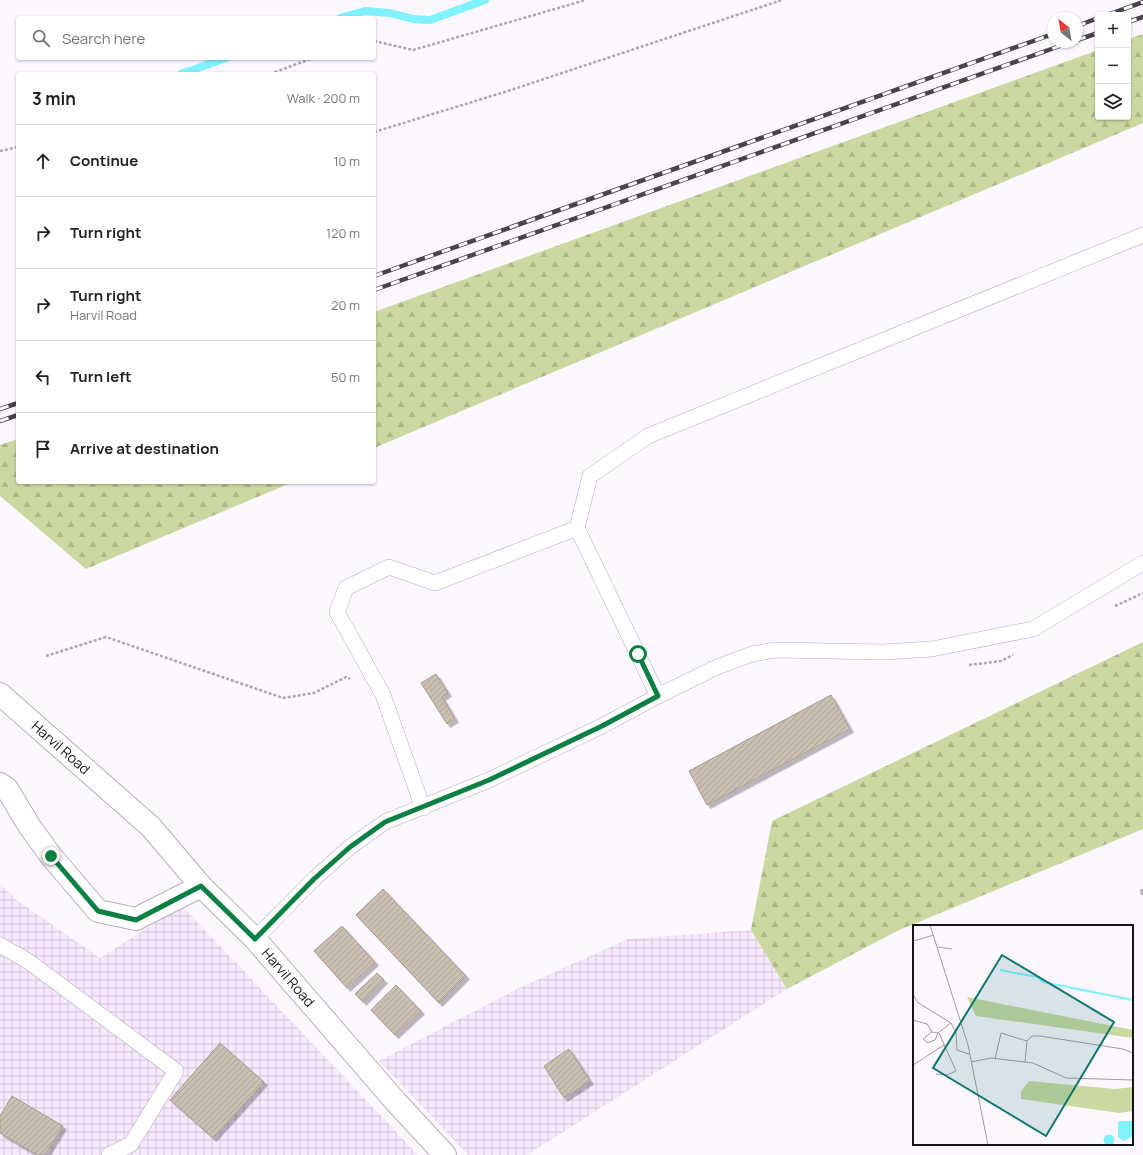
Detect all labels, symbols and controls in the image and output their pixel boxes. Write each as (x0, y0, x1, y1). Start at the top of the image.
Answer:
north arrow (1047, 12, 1083, 48)
map controls (1095, 12, 1131, 120)
button: + (1095, 12, 1131, 48)
search box (16, 16, 376, 60)
icon: search (30, 27, 52, 49)
text: Search here (62, 28, 145, 49)
button: − (1095, 48, 1131, 84)
button: layers (1095, 84, 1131, 120)
text: 3 min (32, 87, 76, 110)
text: Walk · 200 m (287, 89, 360, 107)
icon: ahead (32, 150, 54, 172)
text: Continue (70, 150, 138, 171)
text: 10 m (333, 152, 360, 170)
icon: right (32, 222, 54, 244)
text: Turn right (70, 222, 141, 243)
text: 120 m (326, 224, 360, 242)
text: Turn right (70, 285, 141, 306)
icon: right (32, 294, 54, 316)
text: 20 m (331, 296, 360, 314)
text: Harvil Road (70, 306, 137, 324)
icon: left (32, 366, 54, 388)
text: Turn left (70, 366, 132, 387)
text: 50 m (331, 368, 360, 386)
icon: arrive (32, 438, 54, 460)
text: Arrive at destination (70, 438, 219, 459)
route start (629, 645, 647, 663)
street label: Harvil Road (28, 716, 94, 778)
route end (42, 847, 60, 865)
inset map (913, 925, 1133, 1145)
street label: Harvil Road (258, 944, 319, 1011)

